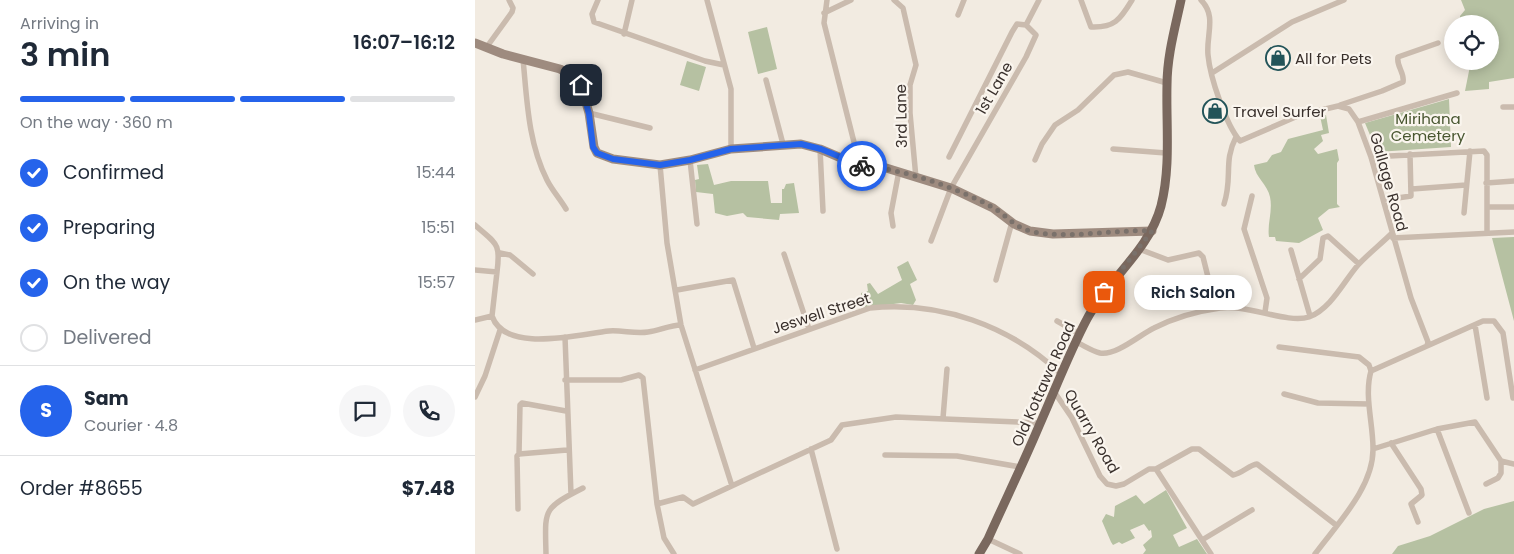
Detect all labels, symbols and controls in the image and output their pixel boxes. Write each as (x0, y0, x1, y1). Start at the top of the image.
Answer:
text: Arriving in (20, 12, 99, 35)
map controls (1444, 15, 1499, 70)
button: locate (1444, 15, 1499, 70)
text: 16:07–16:12 (353, 29, 455, 56)
text: 3 min (20, 32, 110, 77)
shop icon: All for Pets (1265, 45, 1291, 71)
place label: All for Pets (1295, 48, 1372, 69)
street label: 1st Lane (971, 58, 1017, 118)
pin (560, 64, 602, 106)
icon: home (567, 71, 595, 99)
street label: 3rd Lane (890, 84, 912, 148)
shop icon: Travel Surfer (1202, 98, 1228, 124)
place label: Travel Surfer (1233, 101, 1326, 122)
park label: Mirihana Cemetery (1391, 108, 1466, 146)
text: On the way · 360 m (20, 111, 173, 134)
street label: Gallage Road (1365, 130, 1413, 234)
courier (837, 141, 887, 191)
icon: bike (848, 152, 876, 180)
icon: check (20, 159, 48, 187)
text: Confirmed (63, 159, 164, 186)
text: 15:44 (416, 161, 455, 184)
icon: check (20, 214, 48, 242)
text: Preparing (63, 214, 155, 241)
text: 15:51 (421, 216, 455, 239)
icon: check (20, 269, 48, 297)
text: On the way (63, 269, 170, 296)
text: 15:57 (418, 271, 455, 294)
pin (1083, 271, 1125, 313)
callout: Rich Salon (1134, 274, 1251, 310)
icon: bag (1090, 278, 1118, 306)
text: Rich Salon (1151, 281, 1235, 304)
street label: Jeswell Street (769, 287, 873, 339)
street label: Old Kottawa Road (1006, 318, 1080, 450)
text: Delivered (63, 324, 152, 351)
text: Sam (84, 385, 129, 412)
button: chat (339, 385, 391, 437)
button: phone (403, 385, 455, 437)
street label: Quarry Road (1059, 385, 1125, 477)
text: S (40, 397, 52, 424)
text: Courier · 4.8 (84, 414, 178, 437)
text: Order #8655 (20, 475, 143, 502)
text: $7.48 (402, 475, 455, 502)

